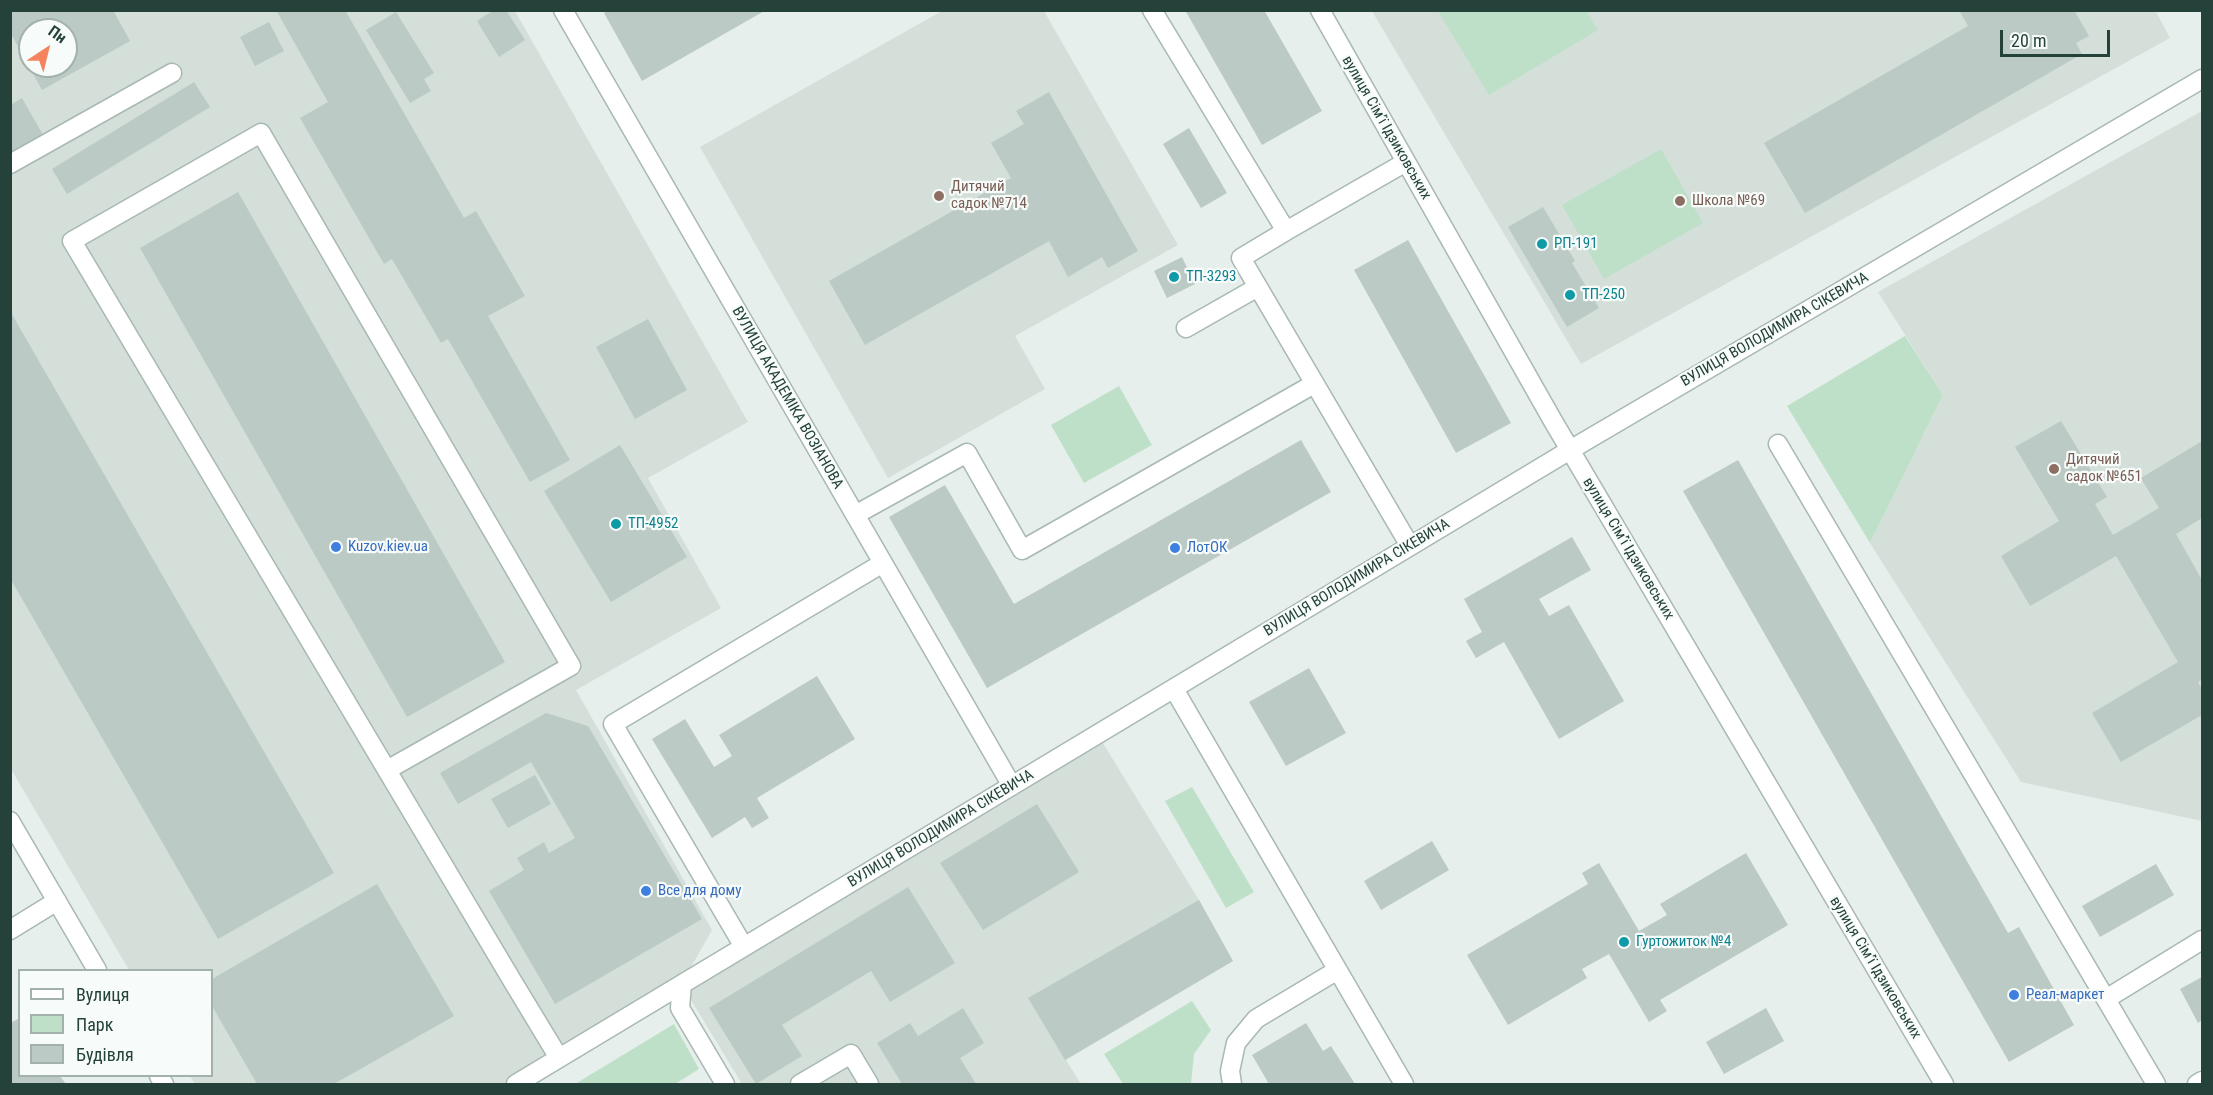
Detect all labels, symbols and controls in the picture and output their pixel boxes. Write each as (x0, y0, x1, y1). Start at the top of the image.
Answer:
north arrow (18, 18, 78, 78)
scale bar (2003, 18, 2112, 56)
text: Пн (45, 22, 70, 47)
text: 20 m (2011, 30, 2046, 51)
street label: вулиця Сімʼї Ідзиковських (1337, 53, 1435, 203)
place label: Дитячий садок №714 (951, 178, 1027, 213)
marker: Дитячий садок №714 (932, 189, 946, 203)
place label: Школа №69 (1692, 192, 1765, 210)
marker: Школа №69 (1673, 194, 1687, 208)
place label: РП-191 (1554, 235, 1598, 253)
marker: РП-191 (1535, 237, 1549, 251)
place label: ТП-3293 (1186, 268, 1236, 286)
street label: ВУЛИЦЯ ВОЛОДИМИРА СІКЕВИЧА (1678, 269, 1872, 391)
marker: ТП-3293 (1167, 270, 1181, 284)
place label: ТП-250 (1582, 286, 1625, 304)
marker: ТП-250 (1563, 288, 1577, 302)
street label: ВУЛИЦЯ АКАДЕМІКА ВОЗІАНОВА (727, 304, 847, 492)
place label: Дитячий садок №651 (2066, 451, 2142, 486)
marker: Дитячий садок №651 (2047, 462, 2061, 476)
street label: вулиця Сімʼї Ідзиковських (1578, 475, 1678, 623)
place label: ТП-4952 (628, 515, 678, 533)
street label: ВУЛИЦЯ ВОЛОДИМИРА СІКЕВИЧА (1261, 515, 1453, 641)
marker: ТП-4952 (609, 517, 623, 531)
place label: Kuzov.kiev.ua (348, 538, 428, 556)
place label: ЛотОК (1187, 539, 1227, 557)
marker: Kuzov.kiev.ua (329, 540, 343, 554)
marker: ЛотОК (1168, 541, 1182, 555)
street label: ВУЛИЦЯ ВОЛОДИМИРА СІКЕВИЧА (845, 766, 1037, 892)
place label: Все для дому (658, 882, 741, 900)
marker: Все для дому (639, 884, 653, 898)
street label: вулиця Сімʼї Ідзиковських (1825, 894, 1925, 1042)
place label: Гуртожиток №4 (1636, 933, 1731, 951)
marker: Гуртожиток №4 (1617, 935, 1631, 949)
legend (18, 969, 213, 1077)
text: Вулиця (76, 984, 130, 1005)
place label: Реал-маркет (2026, 986, 2105, 1004)
marker: Реал-маркет (2007, 988, 2021, 1002)
text: Парк (76, 1014, 113, 1035)
text: Будівля (76, 1044, 134, 1065)

